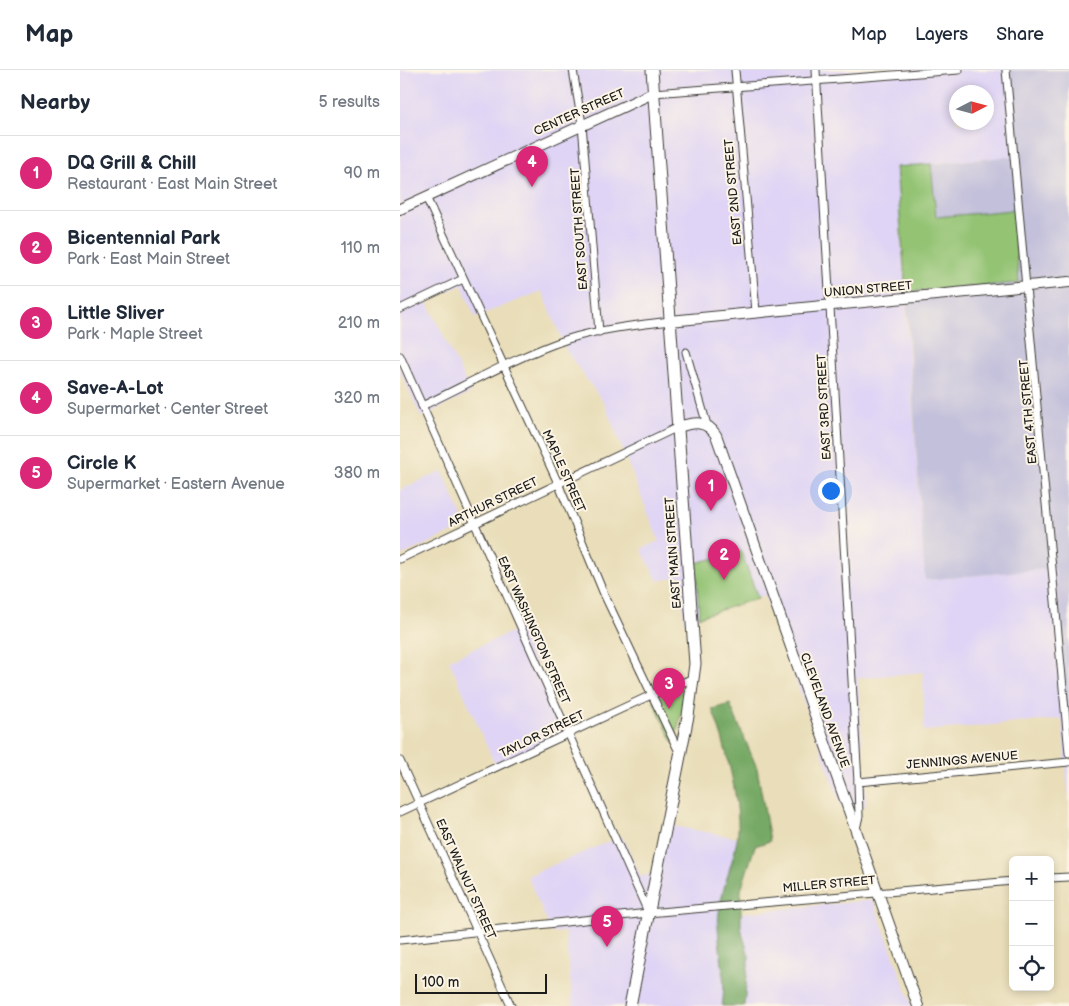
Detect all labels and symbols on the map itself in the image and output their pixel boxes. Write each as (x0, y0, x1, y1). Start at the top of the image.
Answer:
street label: CENTER STREET (531, 85, 628, 139)
north arrow (949, 85, 994, 130)
street label: EAST 2ND STREET (721, 138, 746, 246)
pin: 4 (516, 146, 548, 187)
street label: EAST SOUTH STREET (568, 167, 591, 291)
street label: UNION STREET (823, 278, 914, 301)
street label: EAST 3RD STREET (814, 353, 835, 460)
street label: EAST 4TH STREET (1016, 358, 1041, 465)
street label: MAPLE STREET (539, 428, 589, 516)
pin: 1 (695, 470, 727, 511)
street label: ARTHUR STREET (446, 474, 541, 531)
your location (818, 478, 844, 504)
street label: EAST MAIN STREET (662, 496, 685, 609)
pin: 2 (708, 539, 740, 580)
street label: EAST WASHINGTON STREET (494, 554, 573, 707)
street label: CLEVELAND AVENUE (797, 651, 852, 770)
pin: 3 (653, 668, 685, 709)
street label: TAYLOR STREET (497, 707, 588, 761)
street label: JENNINGS AVENUE (906, 748, 1019, 773)
street label: EAST WALNUT STREET (432, 817, 499, 943)
street label: MILLER STREET (782, 873, 877, 896)
pin: 5 (591, 906, 623, 947)
scale bar (415, 971, 548, 994)

